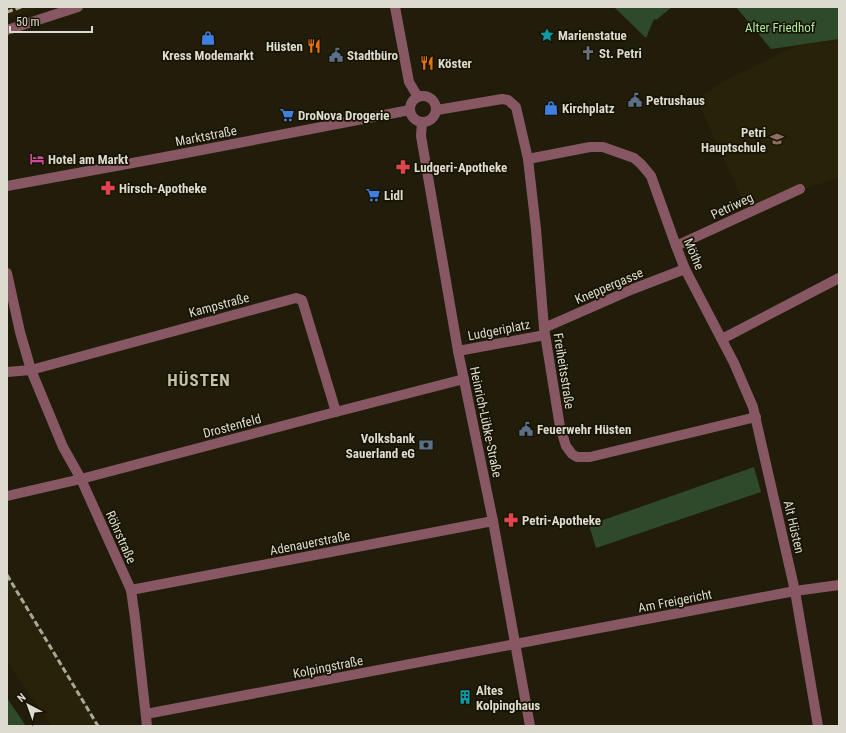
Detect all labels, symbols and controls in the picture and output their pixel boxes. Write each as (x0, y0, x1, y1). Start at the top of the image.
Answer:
scale bar (10, 8, 92, 34)
text: 50 m (16, 15, 40, 29)
park label: Alter Friedhof (745, 20, 815, 35)
place icon: Marienstatue (539, 27, 555, 43)
place label: Marienstatue (558, 28, 627, 43)
shop icon: Kress Modemarkt (200, 30, 216, 46)
restaurant icon: Hüsten (306, 38, 322, 54)
place label: Hüsten (266, 39, 303, 54)
church icon: St. Petri (580, 45, 596, 61)
place label: St. Petri (599, 46, 642, 61)
public building icon: Stadtbüro (328, 47, 344, 63)
place label: Kress Modemarkt (162, 48, 254, 63)
place label: Stadtbüro (347, 48, 398, 63)
restaurant icon: Köster (419, 55, 435, 71)
place label: Köster (438, 56, 473, 71)
public building icon: Petrushaus (627, 92, 643, 108)
place label: Petrushaus (646, 93, 705, 108)
shop icon: Kirchplatz (543, 100, 559, 116)
place label: Kirchplatz (562, 101, 615, 116)
supermarket icon: DroNova Drogerie (279, 107, 295, 123)
place label: DroNova Drogerie (298, 108, 390, 123)
street label: Marktstraße (174, 123, 238, 149)
place label: Petri Hauptschule (701, 125, 766, 155)
school or university icon: Petri Hauptschule (769, 131, 785, 147)
hotel icon: Hotel am Markt (29, 151, 45, 167)
place label: Hotel am Markt (48, 152, 128, 167)
pharmacy icon: Ludgeri-Apotheke (395, 159, 411, 175)
place label: Ludgeri-Apotheke (414, 160, 507, 175)
pharmacy icon: Hirsch-Apotheke (100, 180, 116, 196)
place label: Hirsch-Apotheke (119, 181, 207, 196)
supermarket icon: Lidl (365, 187, 381, 203)
place label: Lidl (384, 188, 403, 203)
street label: Petriweg (708, 190, 756, 222)
street label: Möthe (681, 236, 707, 272)
street label: Kneppergasse (573, 265, 645, 307)
street label: Kampstraße (187, 290, 251, 320)
street label: Ludgeriplatz (467, 317, 532, 343)
street label: Freiheitsstraße (551, 332, 577, 410)
street label: Heinrich-Lübke-Straße (467, 365, 505, 479)
district label: HÜSTEN (167, 370, 231, 390)
street label: Drostenfeld (201, 411, 263, 441)
public building icon: Feuerwehr Hüsten (518, 421, 534, 437)
place label: Feuerwehr Hüsten (537, 422, 631, 437)
place label: Volksbank Sauerland eG (346, 431, 416, 461)
bank icon: Volksbank Sauerland eG (418, 437, 434, 453)
street label: Alt Hüsten (781, 499, 807, 555)
street label: Röhrstraße (103, 508, 139, 566)
pharmacy icon: Petri-Apotheke (503, 512, 519, 528)
place label: Petri-Apotheke (522, 513, 601, 528)
street label: Adenauerstraße (269, 528, 351, 558)
street label: Am Freigericht (637, 586, 713, 616)
street label: Kolpingstraße (292, 653, 364, 681)
place label: Altes Kolpinghaus (476, 683, 540, 713)
north arrow (8, 685, 48, 725)
building icon: Altes Kolpinghaus (457, 689, 473, 705)
text: N (15, 691, 29, 705)

